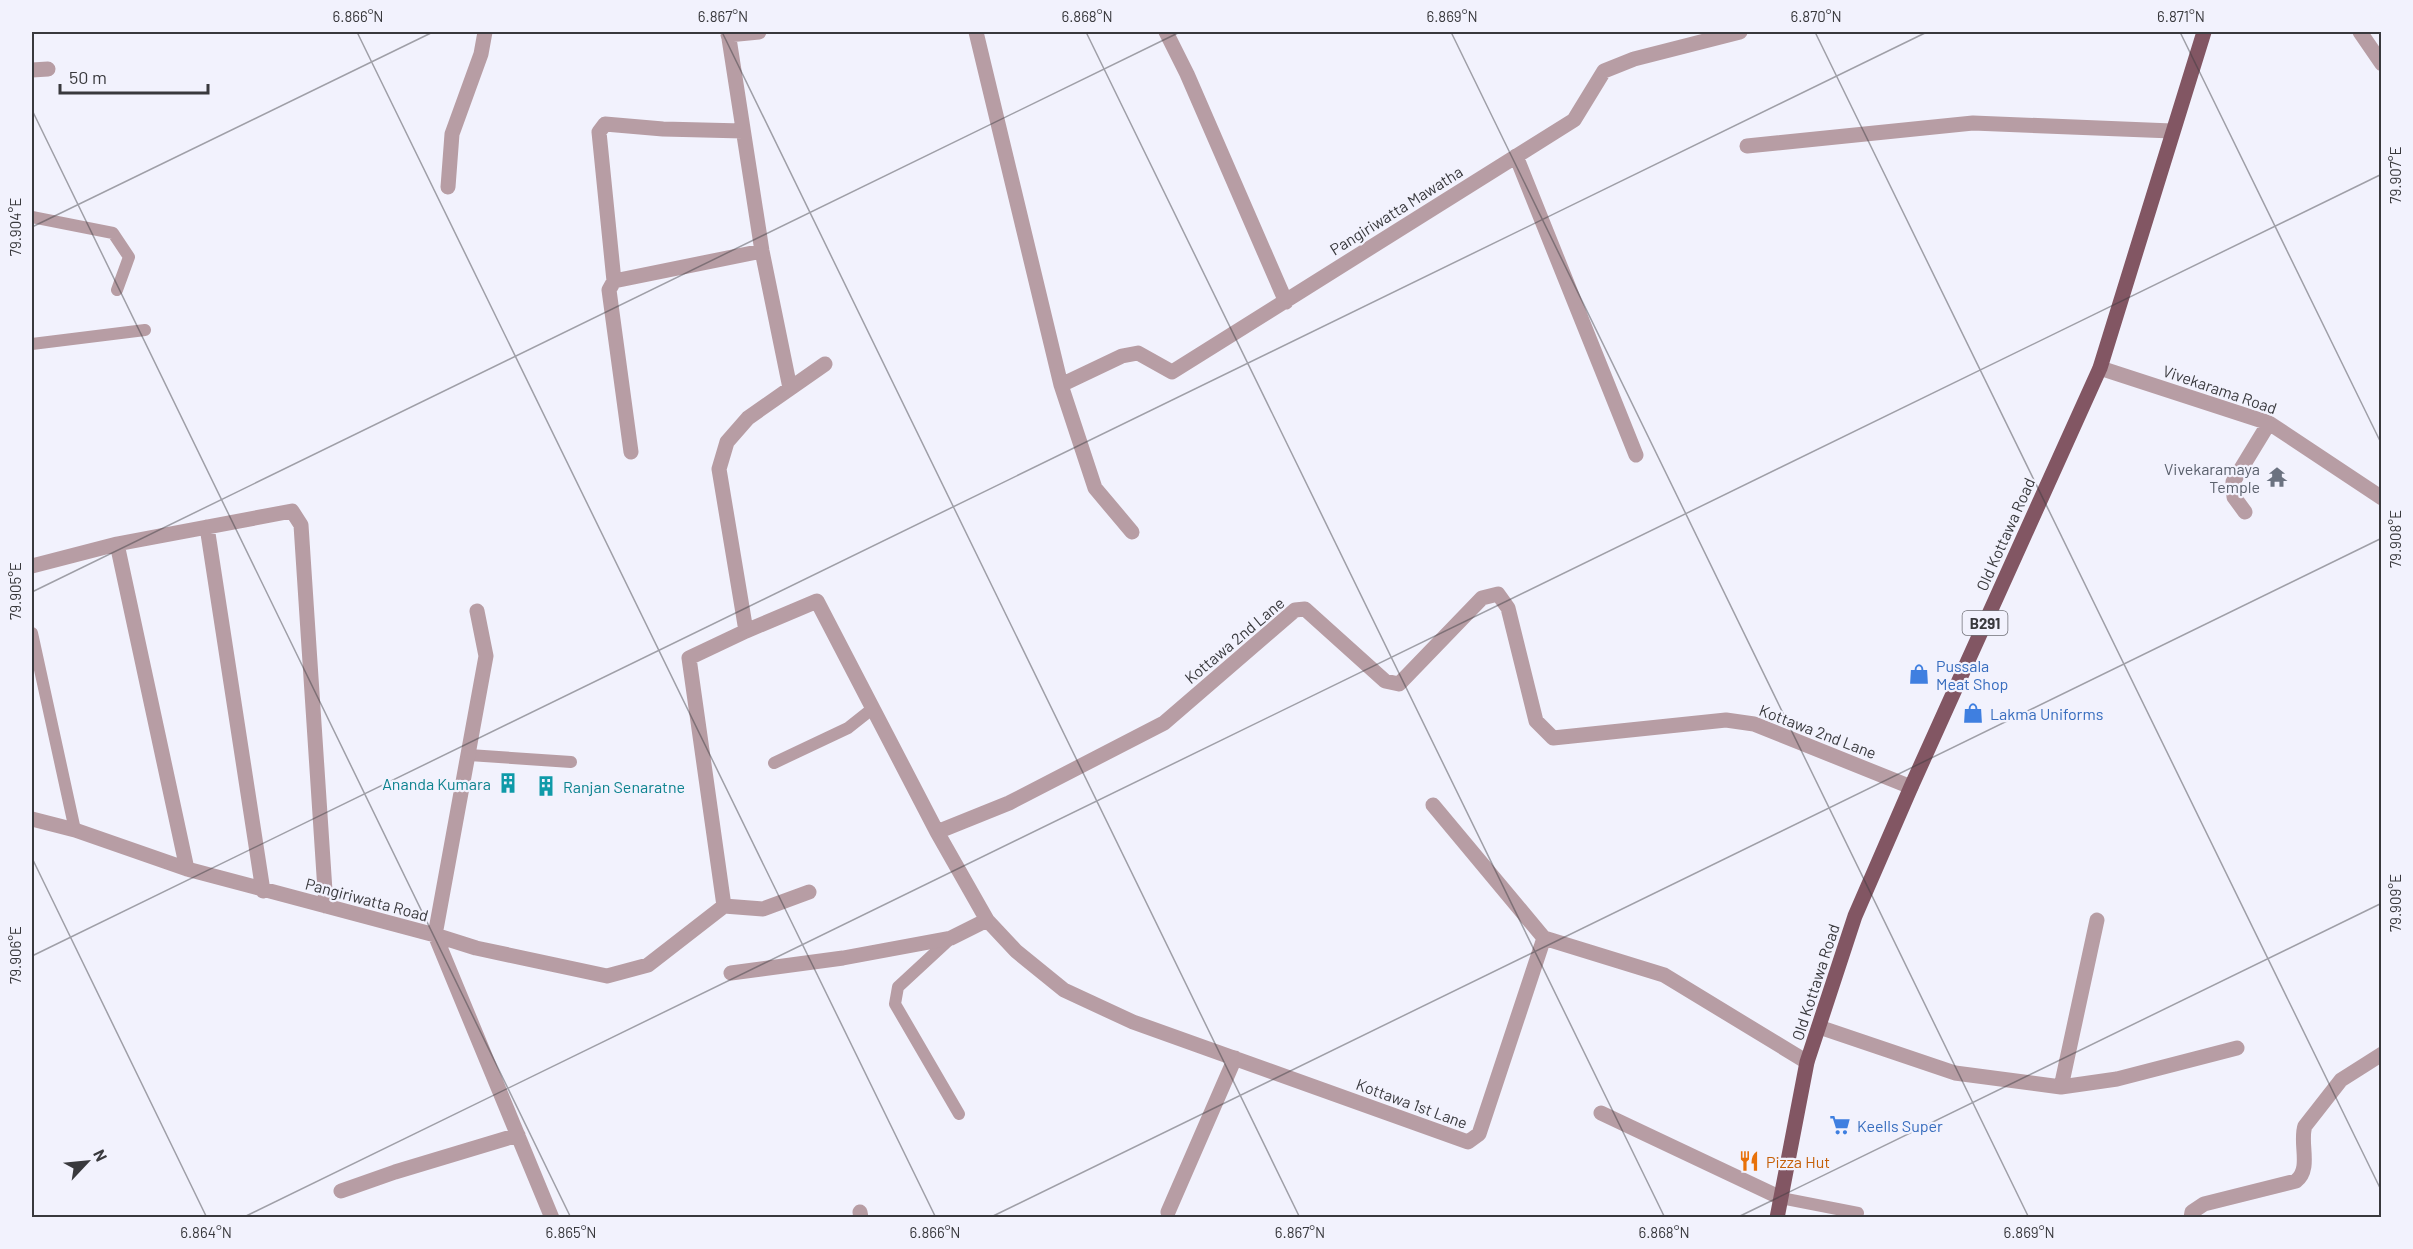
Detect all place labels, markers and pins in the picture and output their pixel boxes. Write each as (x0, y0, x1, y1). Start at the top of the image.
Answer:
place label: Vivekaramaya Temple (2164, 459, 2260, 496)
temple icon: Vivekaramaya Temple (2265, 465, 2289, 489)
place label: Pussala Meat Shop (1936, 656, 2008, 693)
shop icon: Pussala Meat Shop (1907, 662, 1931, 686)
shop icon: Lakma Uniforms (1961, 701, 1985, 725)
place label: Lakma Uniforms (1990, 704, 2103, 723)
building icon: Ananda Kumara (496, 771, 520, 795)
place label: Ananda Kumara (382, 774, 491, 793)
building icon: Ranjan Senaratne (534, 774, 558, 798)
place label: Ranjan Senaratne (563, 777, 685, 796)
supermarket icon: Keells Super (1828, 1113, 1852, 1137)
place label: Keells Super (1857, 1116, 1943, 1135)
restaurant icon: Pizza Hut (1737, 1149, 1761, 1173)
place label: Pizza Hut (1766, 1152, 1830, 1171)

